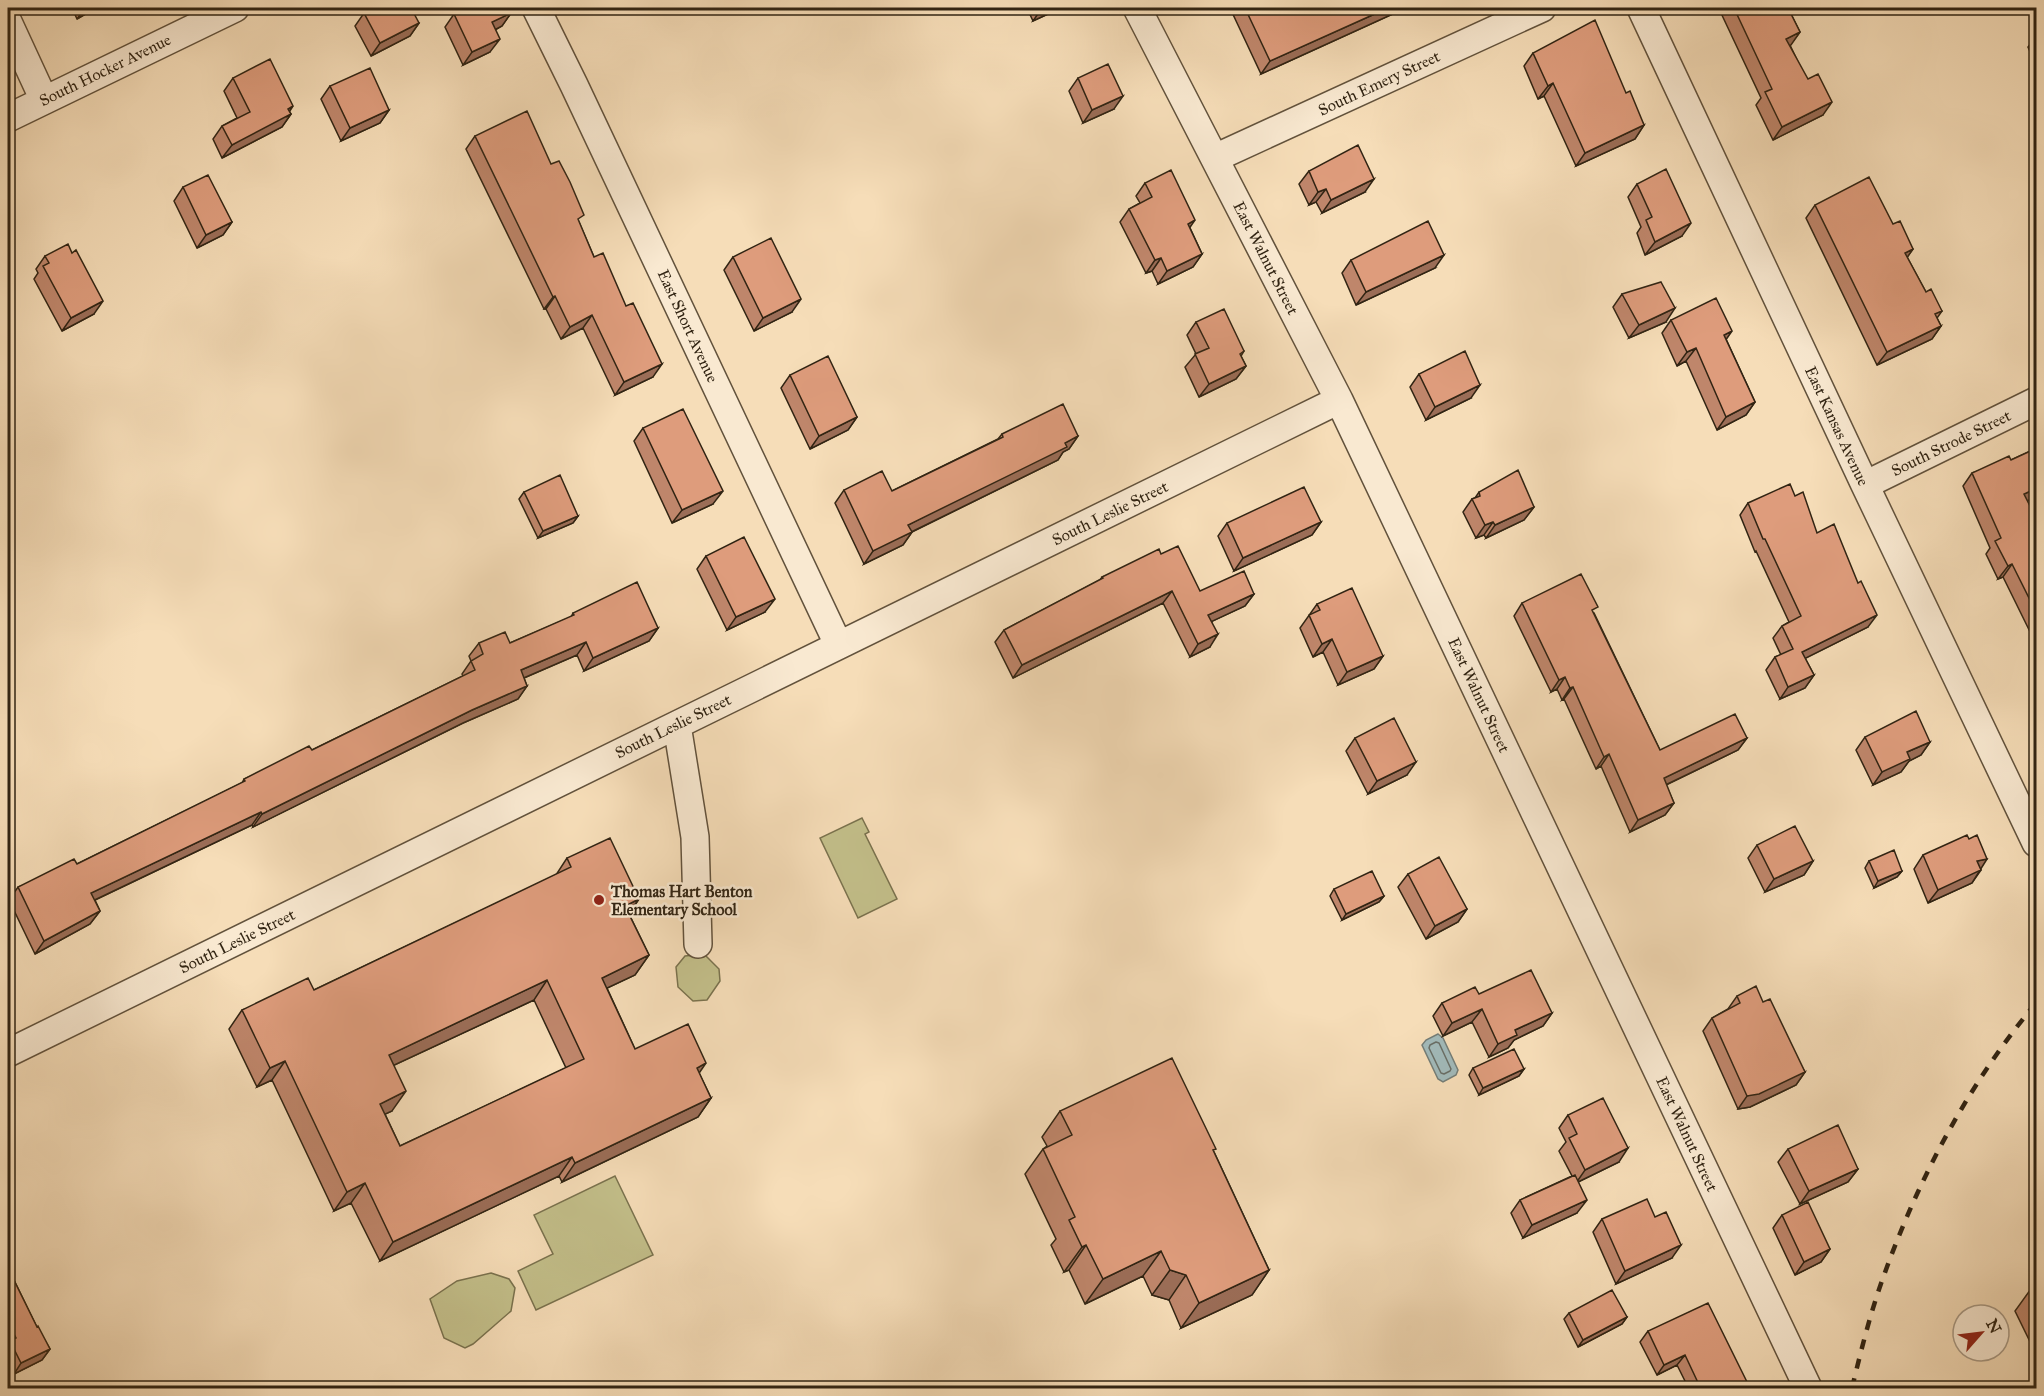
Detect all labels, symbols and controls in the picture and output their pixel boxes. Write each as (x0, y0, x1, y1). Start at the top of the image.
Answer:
street label: South Hocker Avenue (36, 30, 174, 110)
street label: South Emery Street (1315, 46, 1443, 120)
street label: East Walnut Street (1229, 198, 1303, 318)
street label: East Short Avenue (654, 266, 723, 386)
street label: East Kansas Avenue (1801, 363, 1873, 489)
street label: South Strode Street (1888, 406, 2014, 480)
street label: South Leslie Street (1049, 477, 1171, 549)
street label: East Walnut Street (1444, 635, 1514, 756)
street label: South Leslie Street (612, 690, 734, 762)
place label: Thomas Hart Benton Elementary School (610, 882, 753, 920)
marker: Thomas Hart Benton Elementary School (592, 893, 606, 907)
street label: South Leslie Street (176, 905, 298, 977)
street label: East Walnut Street (1652, 1074, 1722, 1195)
north arrow (1951, 1303, 2011, 1363)
text: N (1982, 1316, 2006, 1337)

